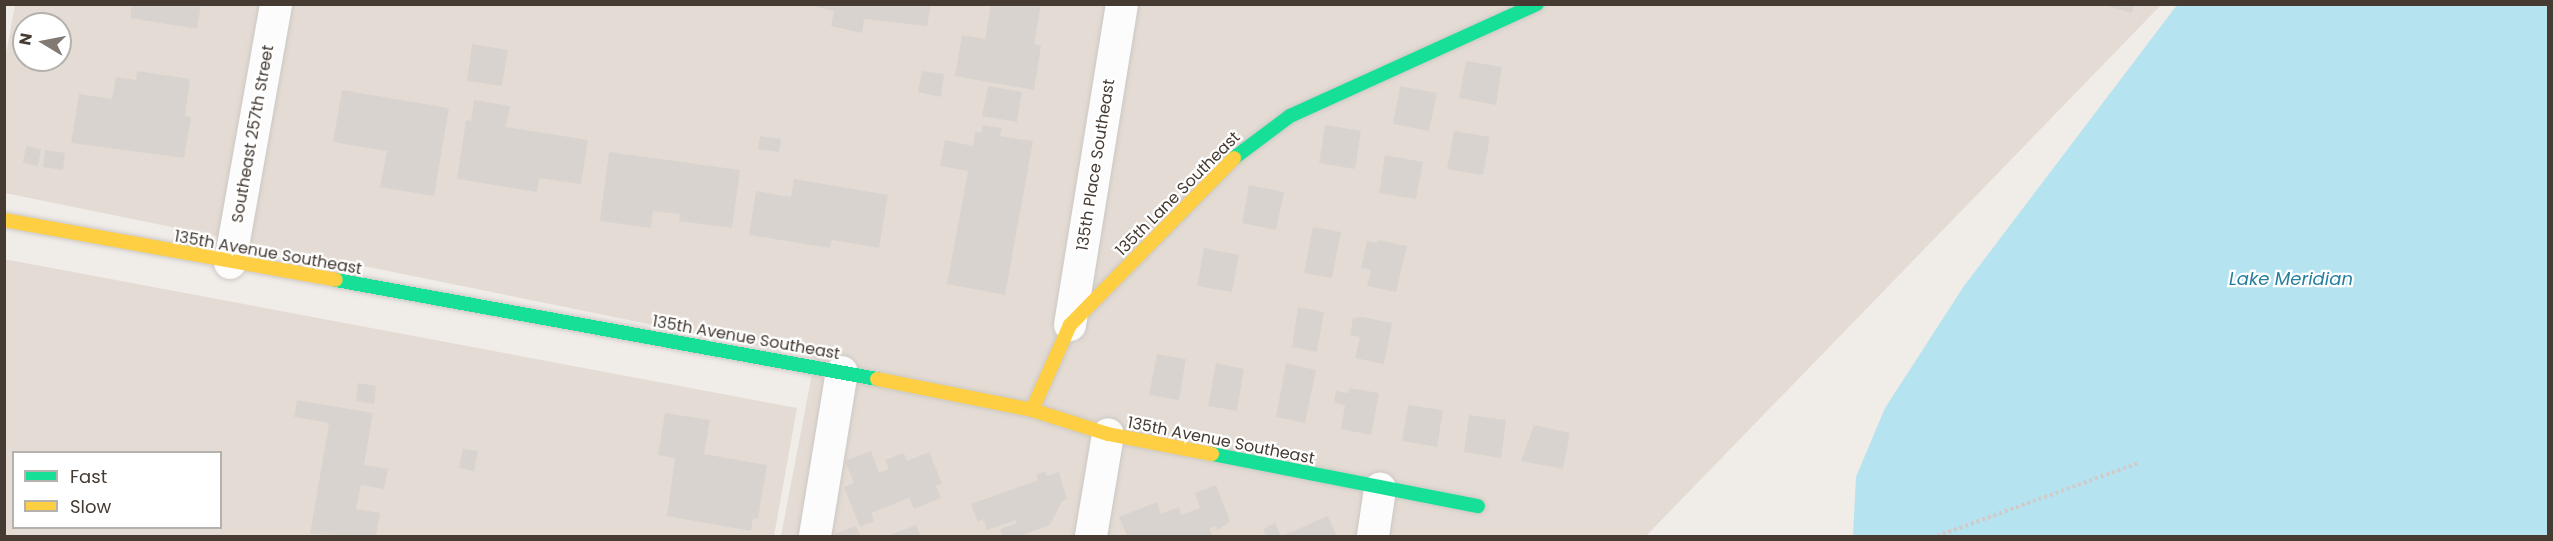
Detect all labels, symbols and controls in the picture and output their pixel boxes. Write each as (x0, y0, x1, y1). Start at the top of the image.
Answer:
north arrow (12, 12, 72, 72)
text: N (13, 31, 38, 47)
street label: Southeast 257th Street (228, 44, 278, 224)
street label: 135th Place Southeast (1073, 78, 1119, 252)
street label: 135th Lane Southeast (1112, 128, 1244, 260)
street label: 135th Avenue Southeast (173, 227, 363, 279)
water label: Lake Meridian (2229, 268, 2353, 290)
street label: 135th Avenue Southeast (651, 312, 841, 364)
street label: 135th Avenue Southeast (1126, 413, 1316, 469)
legend (12, 451, 222, 529)
text: Fast (70, 464, 107, 489)
text: Slow (70, 494, 111, 519)

